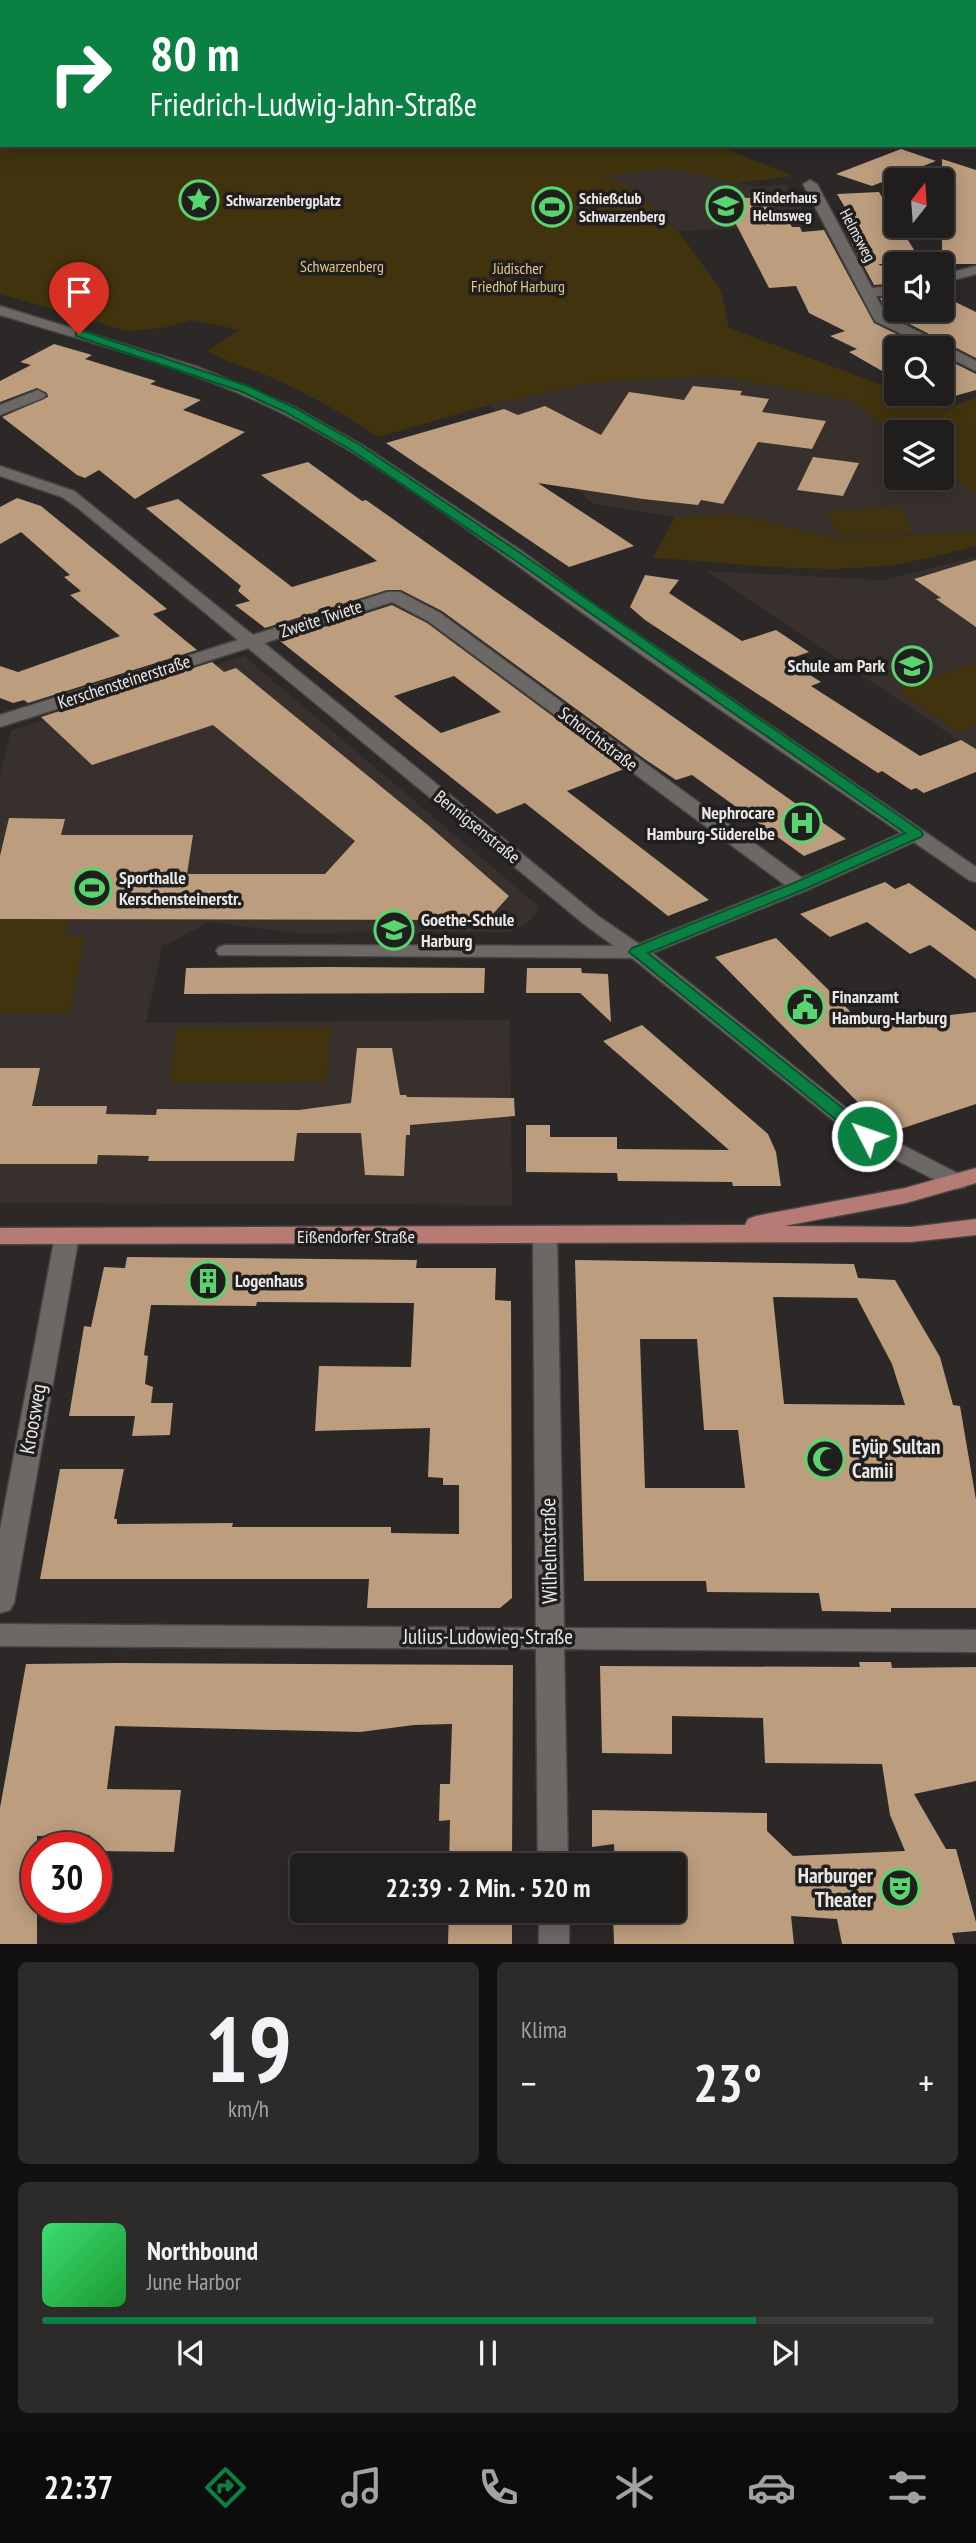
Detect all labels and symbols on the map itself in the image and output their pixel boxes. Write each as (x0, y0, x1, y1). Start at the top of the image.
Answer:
north arrow (884, 168, 954, 238)
place icon: Schwarzenbergplatz (178, 179, 220, 221)
school or university icon: Kinderhaus Helmsweg (705, 185, 747, 227)
sports icon: Schießclub Schwarzenberg (531, 186, 573, 228)
place label: Kinderhaus Helmsweg (753, 187, 818, 225)
place label: Schießclub Schwarzenberg (579, 188, 665, 226)
place label: Schwarzenbergplatz (226, 190, 341, 210)
street label: Helmsweg (836, 205, 880, 265)
park label: Schwarzenberg (300, 256, 384, 276)
park label: Jüdischer Friedhof Harburg (471, 258, 565, 296)
pin (49, 262, 109, 334)
street label: Zweite Twiete (277, 594, 365, 643)
school or university icon: Schule am Park (891, 645, 933, 687)
street label: Kerschensteinerstraße (55, 649, 193, 714)
place label: Schule am Park (788, 654, 886, 677)
street label: Schorchtstraße (554, 701, 643, 776)
street label: Bennigsenstraße (430, 785, 525, 868)
place label: Nephrocare Hamburg-Süderelbe (647, 801, 775, 845)
hospital icon: Nephrocare Hamburg-Süderelbe (781, 802, 823, 844)
place label: Sporthalle Kerschensteinerstr. (119, 866, 241, 910)
sports icon: Sporthalle Kerschensteinerstr. (71, 867, 113, 909)
place label: Goethe-Schule Harburg (421, 908, 515, 952)
school or university icon: Goethe-Schule Harburg (373, 909, 415, 951)
place label: Finanzamt Hamburg-Harburg (832, 985, 947, 1029)
public building icon: Finanzamt Hamburg-Harburg (784, 986, 826, 1028)
position arrow (830, 1099, 904, 1173)
street label: Eißendorfer Straße (297, 1225, 415, 1248)
building icon: Logenhaus (187, 1260, 229, 1302)
place label: Logenhaus (235, 1269, 304, 1292)
street label: Kroosweg (13, 1382, 52, 1456)
place label: Eyüp Sultan Camii (852, 1433, 940, 1484)
mosque icon: Eyüp Sultan Camii (804, 1438, 846, 1480)
street label: Wilhelmstraße (534, 1498, 563, 1604)
street label: Julius-Ludowieg-Straße (402, 1623, 573, 1650)
speed limit sign: 30 (21, 1832, 112, 1923)
place label: Harburger Theater (798, 1862, 874, 1913)
theatre icon: Harburger Theater (879, 1867, 921, 1909)

